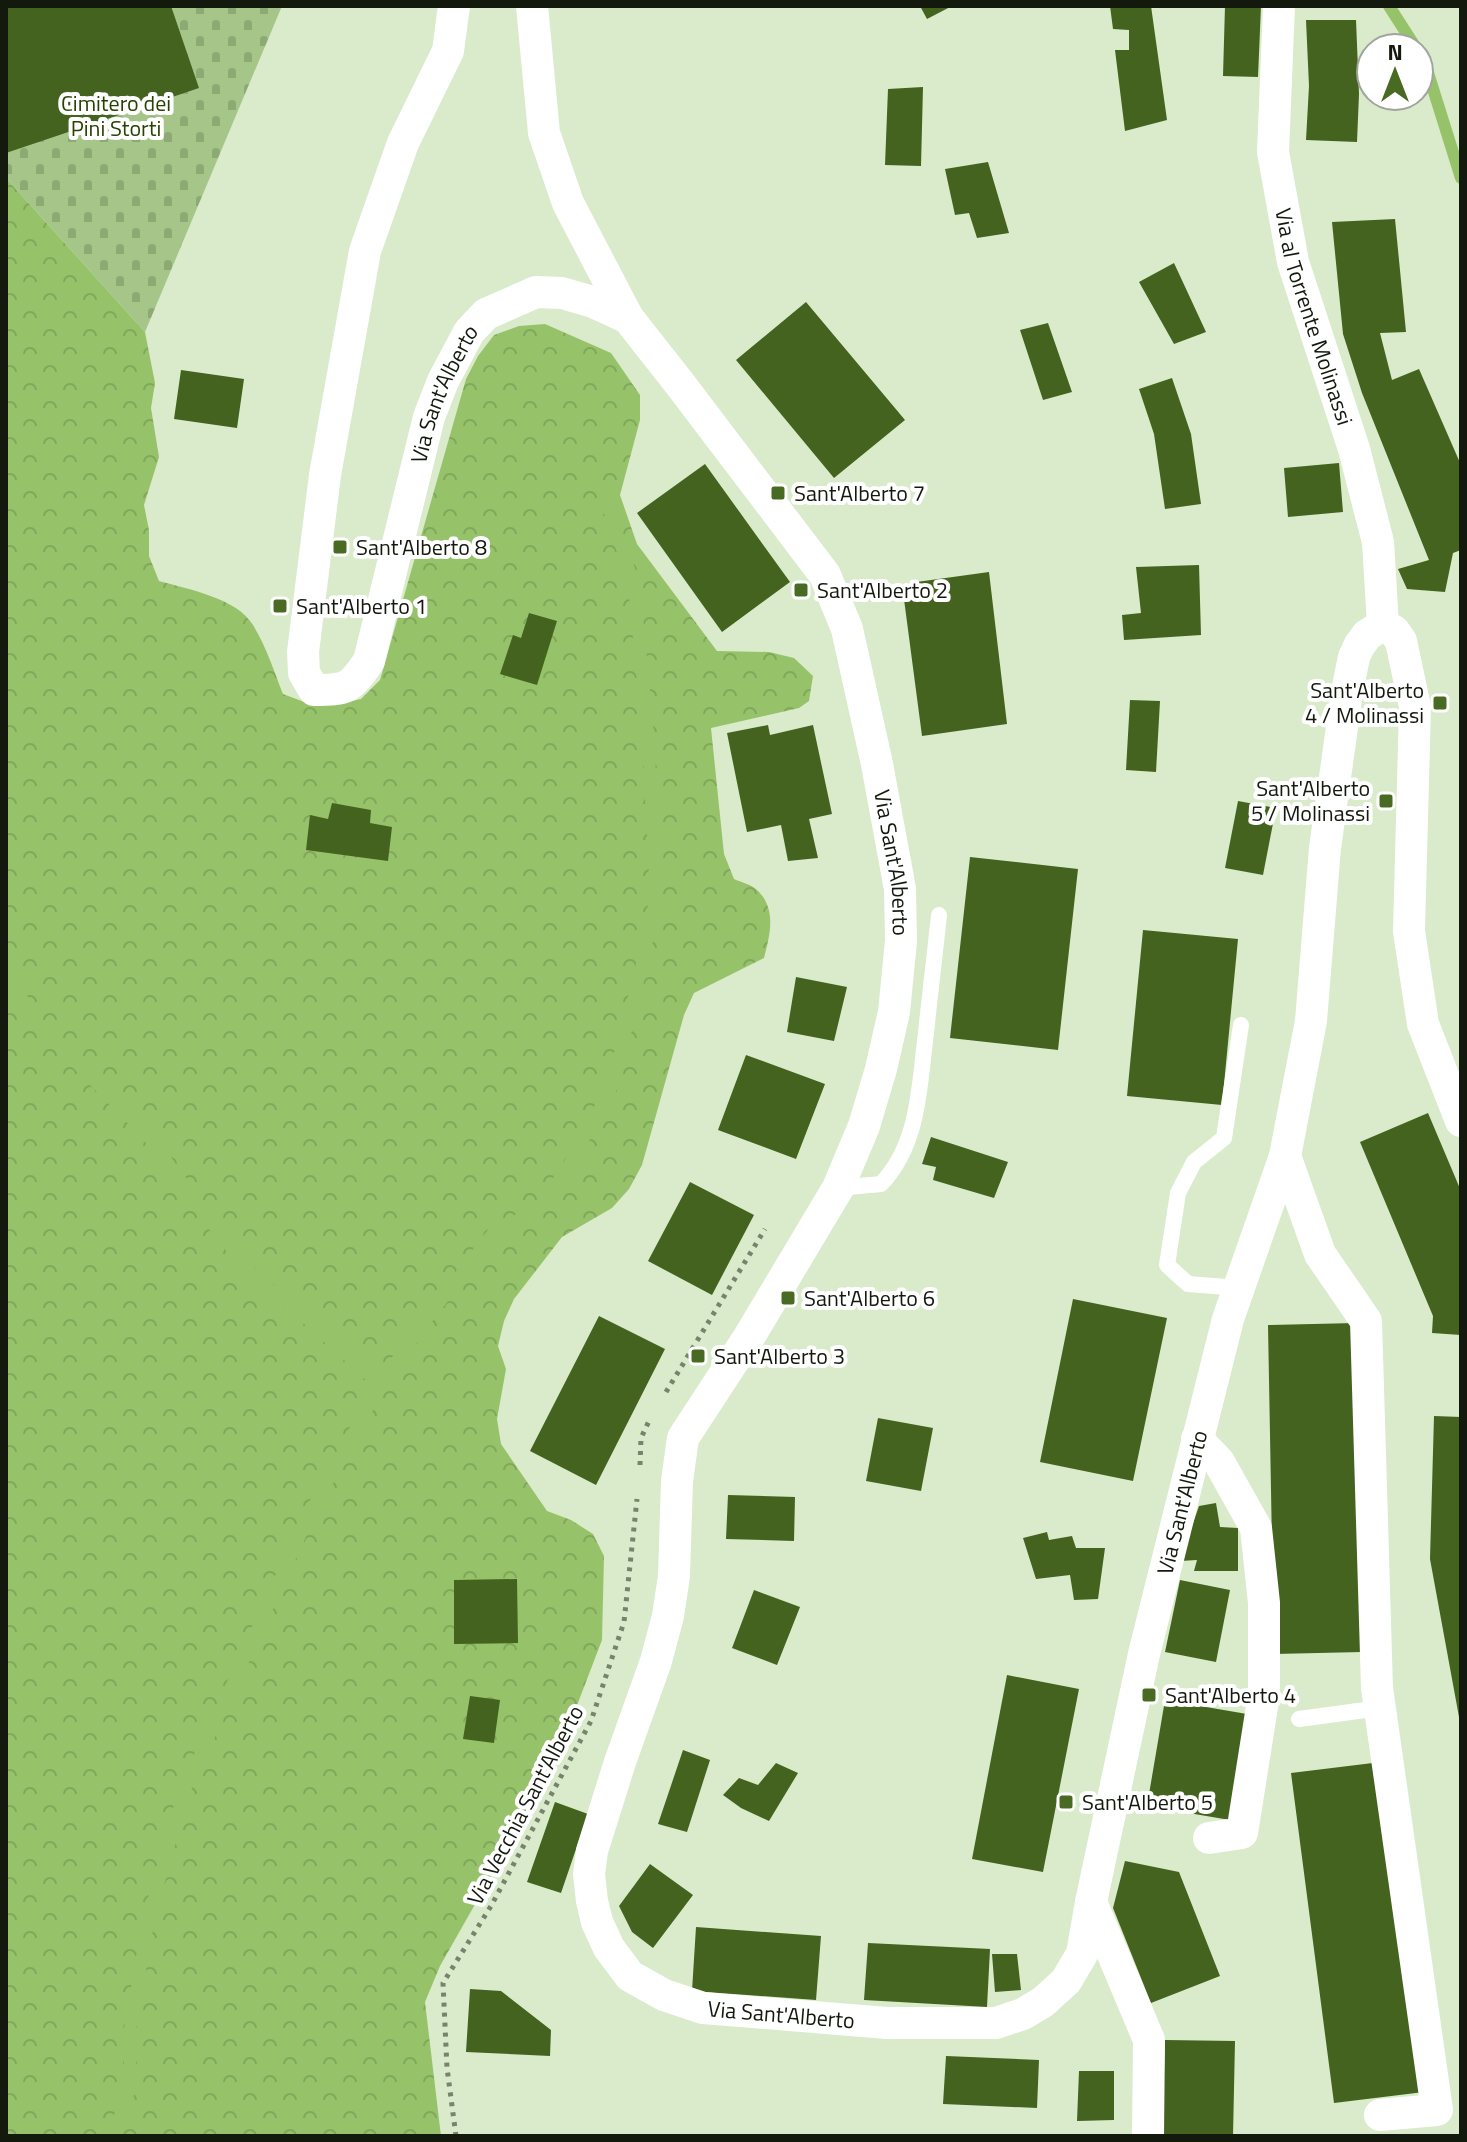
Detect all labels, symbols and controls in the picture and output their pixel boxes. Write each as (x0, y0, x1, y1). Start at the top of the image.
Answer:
north arrow (1355, 32, 1435, 112)
text: N (1387, 35, 1403, 69)
park label: Cimitero dei Pini Storti (61, 86, 171, 145)
street label: Via al Torrente Molinassi (1267, 205, 1362, 430)
street label: Via Sant'Alberto (401, 316, 486, 467)
place label: Sant'Alberto 7 (794, 476, 925, 510)
marker: Sant'Alberto 7 (769, 484, 787, 502)
place label: Sant'Alberto 8 (356, 530, 487, 564)
marker: Sant'Alberto 8 (331, 538, 349, 556)
place label: Sant'Alberto 2 (817, 573, 948, 607)
marker: Sant'Alberto 2 (792, 581, 810, 599)
place label: Sant'Alberto 1 (296, 589, 427, 623)
marker: Sant'Alberto 1 (271, 597, 289, 615)
place label: Sant'Alberto 4 / Molinassi (1305, 673, 1424, 732)
marker: Sant'Alberto 4 / Molinassi (1431, 694, 1449, 712)
place label: Sant'Alberto 5 / Molinassi (1251, 771, 1370, 830)
street label: Via Sant'Alberto (865, 787, 918, 936)
marker: Sant'Alberto 5 / Molinassi (1377, 792, 1395, 810)
place label: Sant'Alberto 6 (804, 1281, 935, 1315)
marker: Sant'Alberto 6 (779, 1289, 797, 1307)
place label: Sant'Alberto 3 (714, 1339, 845, 1373)
marker: Sant'Alberto 3 (689, 1347, 707, 1365)
street label: Via Sant'Alberto (1148, 1427, 1216, 1578)
place label: Sant'Alberto 4 (1165, 1678, 1296, 1712)
marker: Sant'Alberto 4 (1140, 1686, 1158, 1704)
street label: Via Vecchia Sant'Alberto (458, 1699, 592, 1911)
place label: Sant'Alberto 5 (1082, 1785, 1213, 1819)
marker: Sant'Alberto 5 (1057, 1793, 1075, 1811)
street label: Via Sant'Alberto (706, 1991, 856, 2037)

